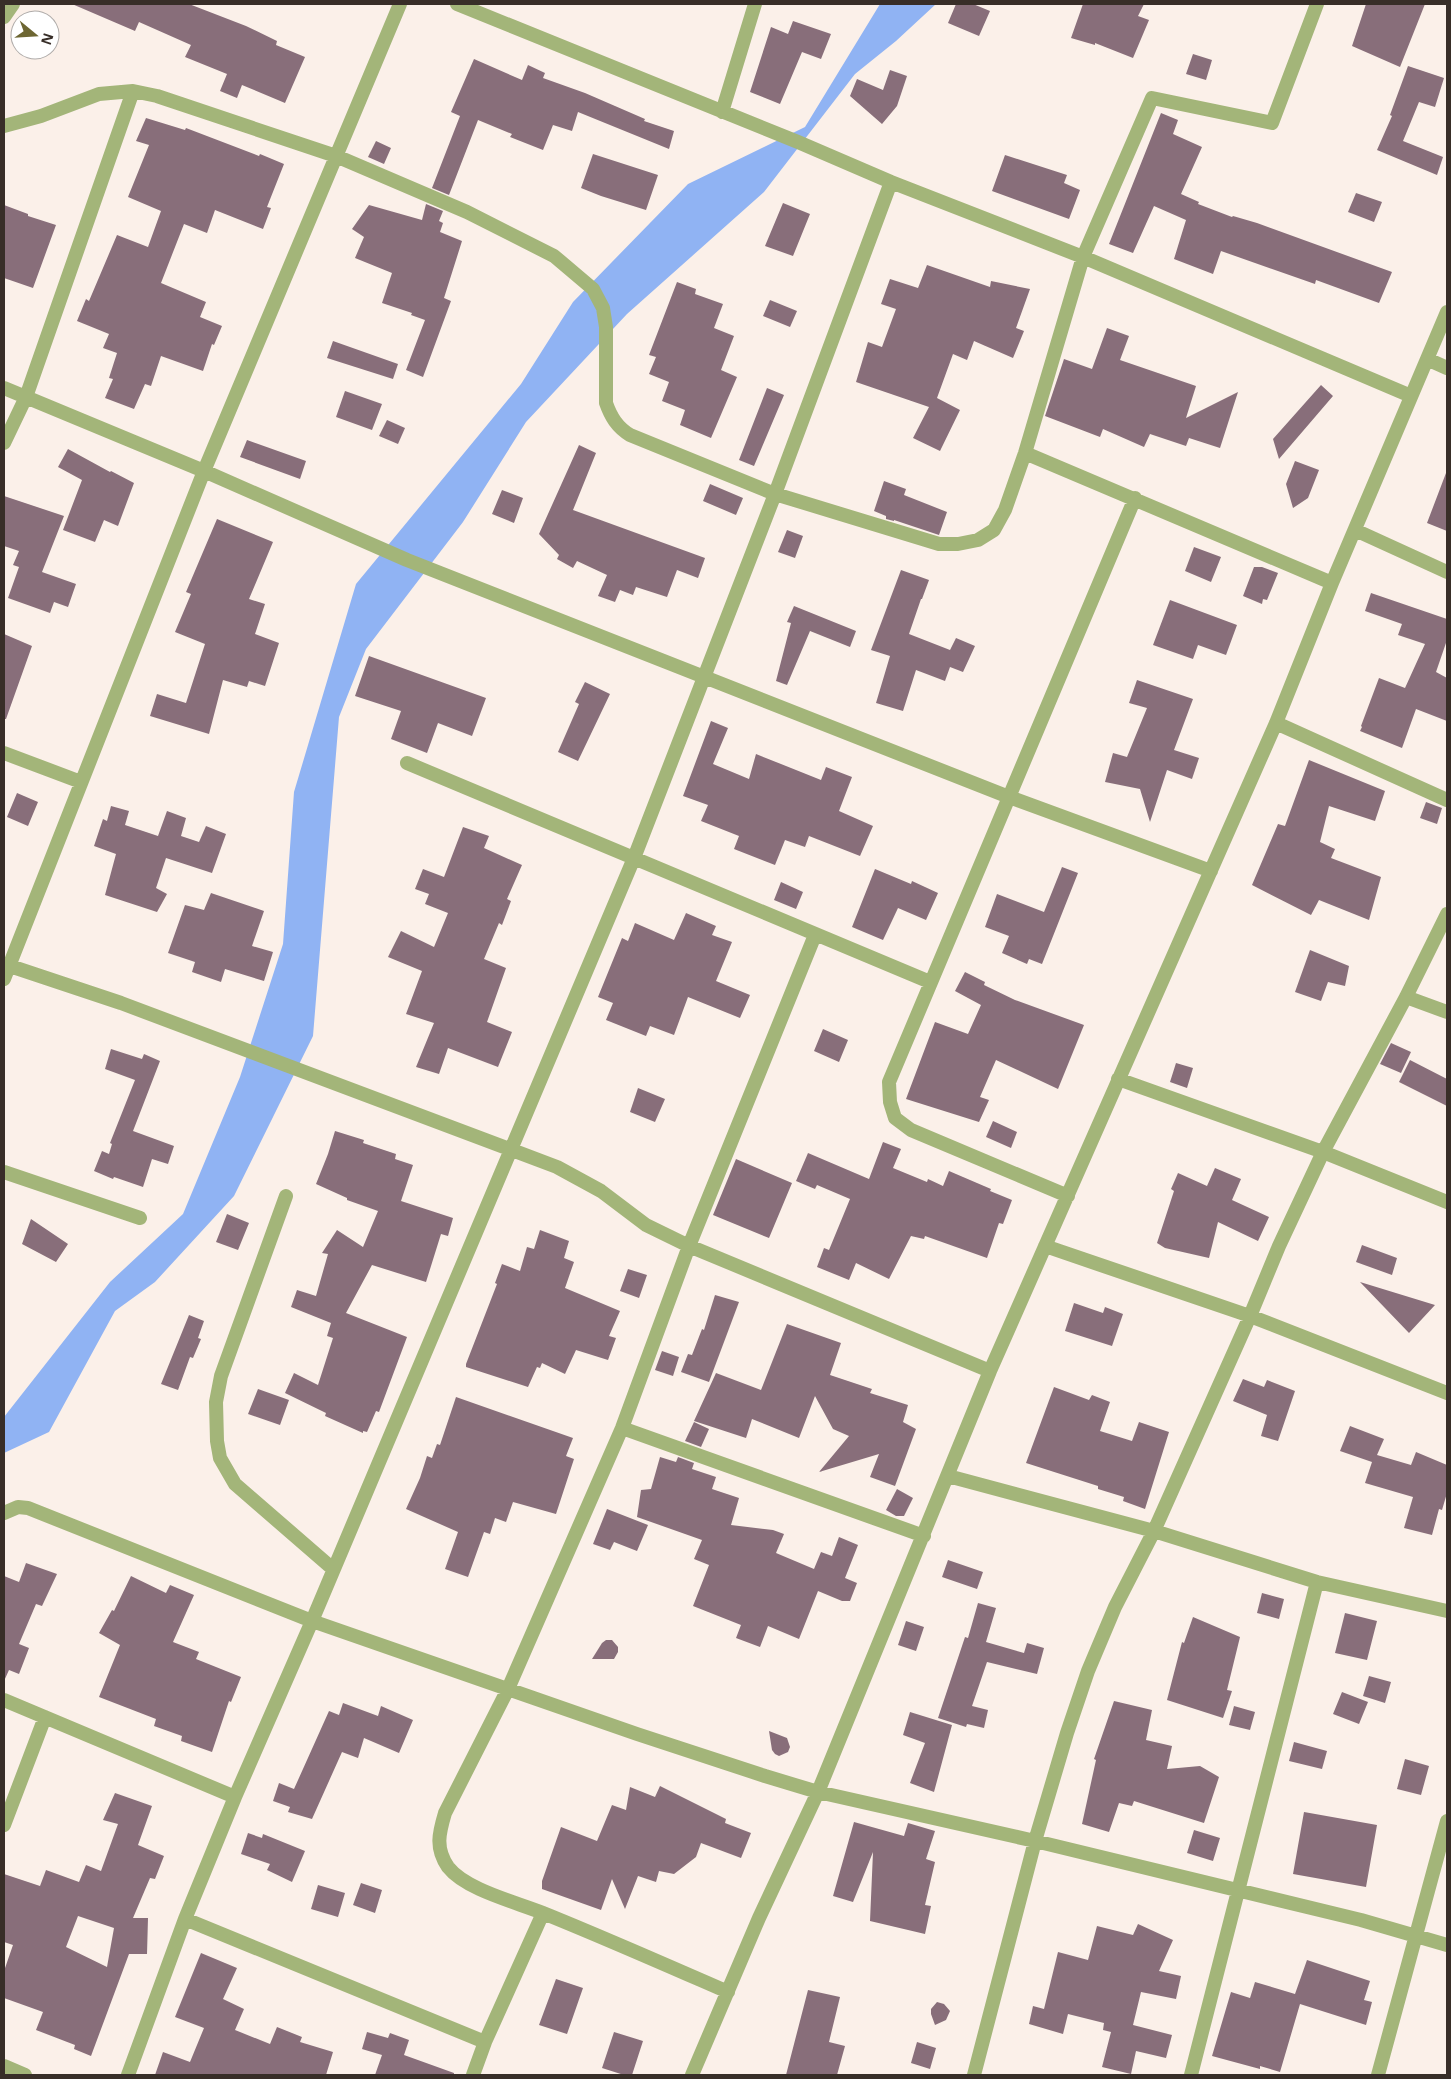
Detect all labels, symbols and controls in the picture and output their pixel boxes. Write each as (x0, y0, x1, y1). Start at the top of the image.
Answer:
north arrow (10, 10, 60, 60)
text: N (37, 31, 59, 48)

